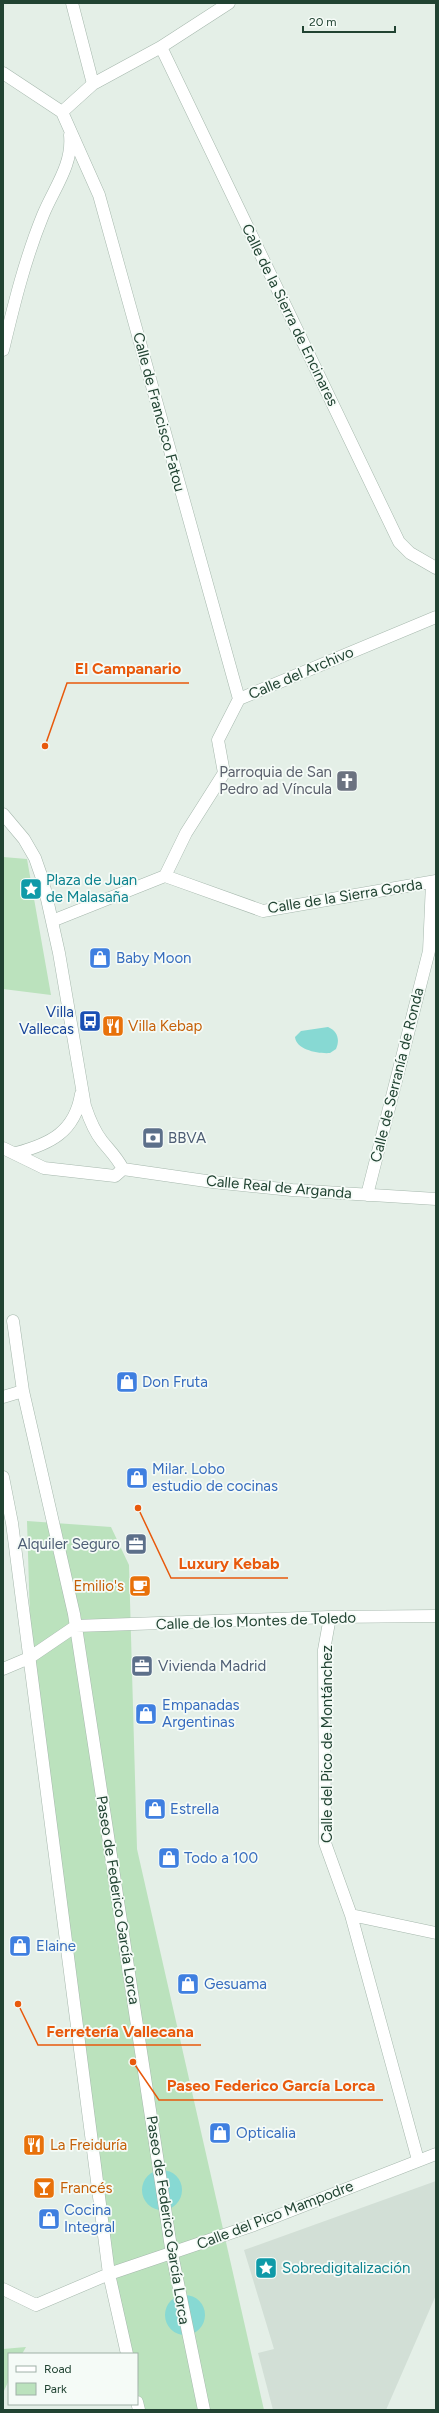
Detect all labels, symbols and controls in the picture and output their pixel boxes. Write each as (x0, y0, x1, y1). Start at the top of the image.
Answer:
scale bar (303, 8, 395, 34)
text: 20 m (309, 15, 337, 29)
street label: Calle de la Sierra de Encinares (238, 221, 342, 409)
street label: Calle de Francisco Fatou (129, 330, 189, 494)
street label: Calle del Archivo (246, 643, 357, 703)
callout: El Campanario (67, 655, 189, 683)
text: El Campanario (75, 659, 181, 678)
place label: Parroquia de San Pedro ad Víncula (219, 763, 332, 798)
church icon: Parroquia de San Pedro ad Víncula (334, 768, 360, 794)
place label: Plaza de Juan de Malasaña (46, 871, 137, 906)
street label: Calle de la Sierra Gorda (266, 875, 424, 917)
place icon: Plaza de Juan de Malasaña (18, 876, 44, 902)
shop icon: Baby Moon (87, 945, 113, 971)
place label: Baby Moon (116, 949, 191, 967)
street label: Calle de Serranía de Ronda (367, 986, 427, 1164)
place label: Villa Vallecas (19, 1003, 74, 1038)
bus stop icon: Villa Vallecas (77, 1008, 103, 1034)
restaurant icon: Villa Kebap (100, 1013, 126, 1039)
place label: Villa Kebap (128, 1017, 202, 1035)
bank icon: BBVA (140, 1125, 166, 1151)
place label: BBVA (168, 1129, 206, 1147)
street label: Calle Real de Arganda (205, 1172, 353, 1202)
shop icon: Don Fruta (114, 1369, 140, 1395)
place label: Don Fruta (142, 1373, 208, 1391)
place label: Milar. Lobo estudio de cocinas (152, 1460, 278, 1495)
shop icon: Milar. Lobo estudio de cocinas (124, 1465, 150, 1491)
office icon: Alquiler Seguro (123, 1531, 149, 1557)
place label: Alquiler Seguro (17, 1535, 120, 1553)
callout: Luxury Kebab (171, 1550, 288, 1578)
text: Luxury Kebab (178, 1554, 280, 1573)
cafe icon: Emilio's (127, 1573, 153, 1599)
place label: Emilio's (73, 1577, 124, 1595)
street label: Calle de los Montes de Toledo (156, 1608, 357, 1633)
street label: Calle del Pico de Montánchez (318, 1645, 336, 1843)
office icon: Vivienda Madrid (129, 1653, 155, 1679)
place label: Vivienda Madrid (158, 1657, 266, 1675)
place label: Empanadas Argentinas (162, 1696, 240, 1731)
shop icon: Empanadas Argentinas (133, 1701, 159, 1727)
street label: Paseo de Federico García Lorca (93, 1794, 143, 2006)
shop icon: Estrella (142, 1796, 168, 1822)
place label: Estrella (170, 1800, 219, 1818)
shop icon: Todo a 100 (156, 1845, 182, 1871)
place label: Todo a 100 (184, 1849, 258, 1867)
shop icon: Elaine (7, 1933, 33, 1959)
place label: Elaine (36, 1937, 76, 1955)
shop icon: Gesuama (175, 1971, 201, 1997)
place label: Gesuama (204, 1975, 267, 1993)
callout: Ferretería Vallecana (38, 2017, 201, 2045)
text: Ferretería Vallecana (46, 2022, 194, 2041)
callout: Paseo Federico García Lorca (159, 2072, 383, 2100)
text: Paseo Federico García Lorca (167, 2076, 375, 2095)
street label: Paseo de Federico García Lorca (143, 2114, 193, 2326)
shop icon: Opticalia (207, 2120, 233, 2146)
place label: Opticalia (236, 2124, 296, 2142)
restaurant icon: La Freiduría (21, 2132, 47, 2158)
place label: La Freiduría (50, 2136, 127, 2154)
bar icon: Francés (31, 2175, 57, 2201)
street label: Calle del Pico Mampodre (194, 2177, 356, 2253)
place label: Francés (60, 2179, 112, 2197)
place label: Cocina Integral (64, 2201, 115, 2236)
shop icon: Cocina Integral (36, 2206, 62, 2232)
place icon: Sobredigitalización (253, 2255, 279, 2281)
place label: Sobredigitalización (282, 2259, 410, 2277)
legend (8, 2353, 138, 2405)
text: Road (44, 2362, 72, 2376)
text: Park (44, 2382, 67, 2396)

